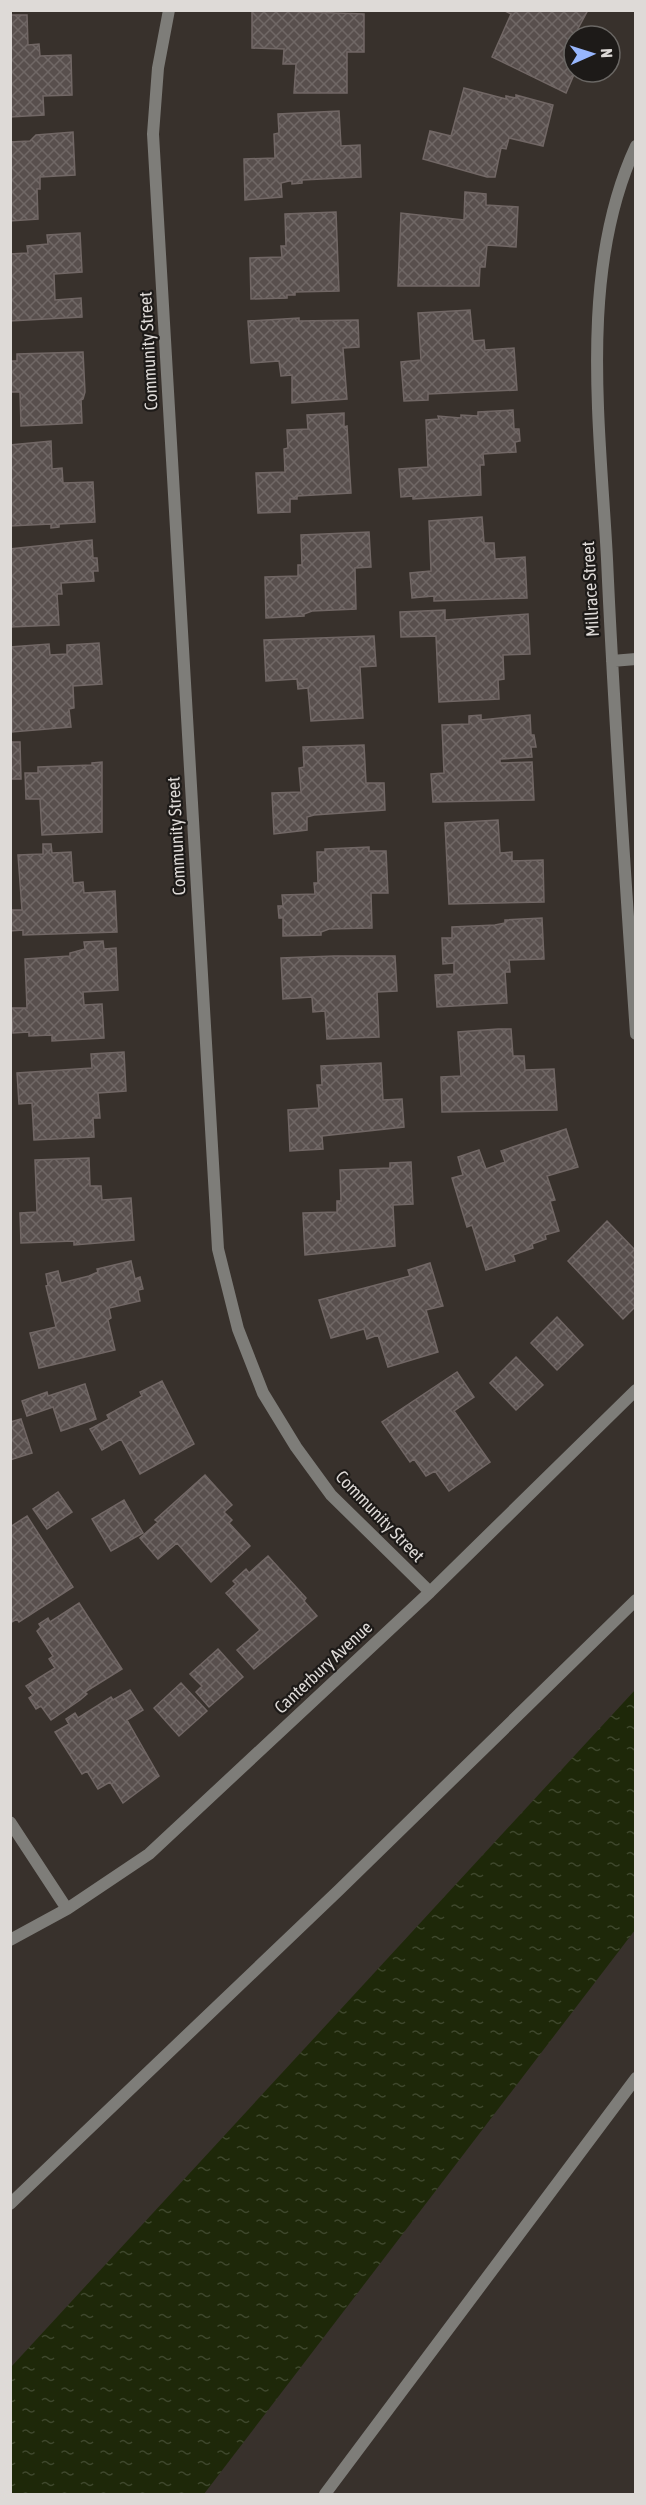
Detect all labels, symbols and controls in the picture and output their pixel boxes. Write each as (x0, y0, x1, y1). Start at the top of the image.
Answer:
north arrow (562, 24, 622, 84)
text: N (598, 48, 616, 58)
street label: Community Street (134, 291, 162, 411)
street label: Millrace Street (577, 541, 603, 637)
street label: Community Street (162, 776, 190, 896)
street label: Community Street (331, 1466, 429, 1566)
street label: Canterbury Avenue (270, 1616, 376, 1718)

